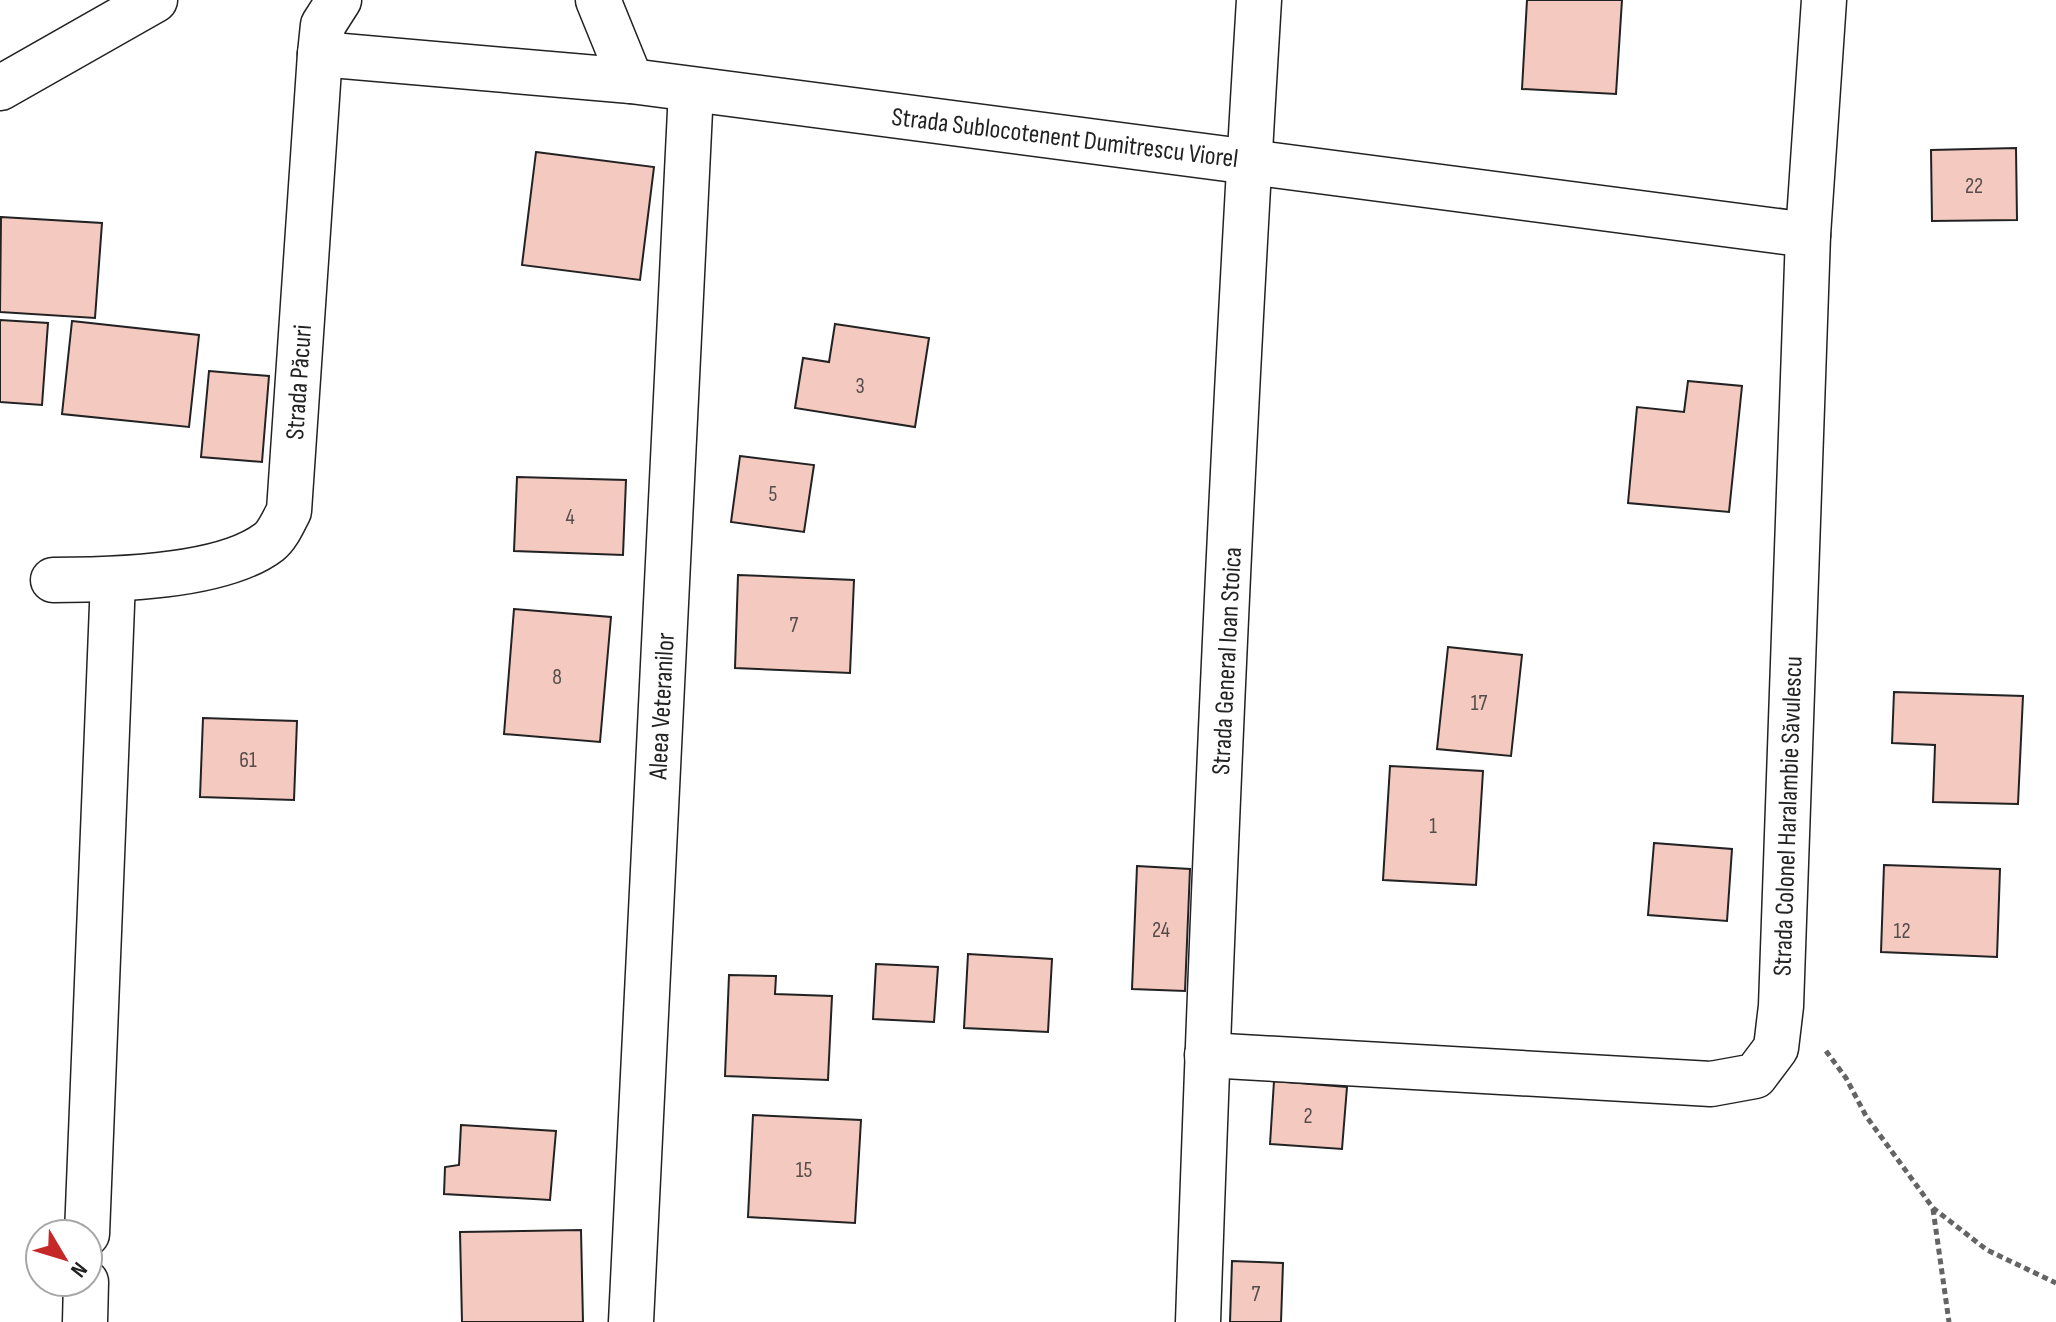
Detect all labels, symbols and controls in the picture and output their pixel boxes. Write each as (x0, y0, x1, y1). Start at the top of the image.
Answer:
street label: Strada Sublocotenent Dumitrescu Viorel (890, 102, 1240, 175)
house number: 22 (1965, 173, 1983, 200)
street label: Strada Păcuri (280, 324, 319, 441)
house number: 3 (855, 373, 865, 400)
house number: 5 (769, 481, 778, 508)
house number: 4 (565, 504, 575, 531)
street label: Strada General Ioan Stoica (1206, 546, 1249, 776)
house number: 7 (790, 612, 799, 639)
street label: Aleea Veteranilor (643, 631, 682, 781)
street label: Strada Colonel Haralambie Săvulescu (1767, 655, 1810, 977)
house number: 8 (552, 664, 562, 691)
house number: 17 (1471, 690, 1487, 717)
house number: 61 (239, 747, 257, 774)
house number: 1 (1429, 813, 1437, 840)
house number: 24 (1152, 917, 1170, 944)
house number: 12 (1893, 918, 1911, 945)
house number: 2 (1303, 1103, 1313, 1130)
house number: 15 (796, 1157, 812, 1184)
north arrow (24, 1218, 104, 1298)
text: N (64, 1256, 93, 1282)
house number: 7 (1252, 1281, 1261, 1308)

